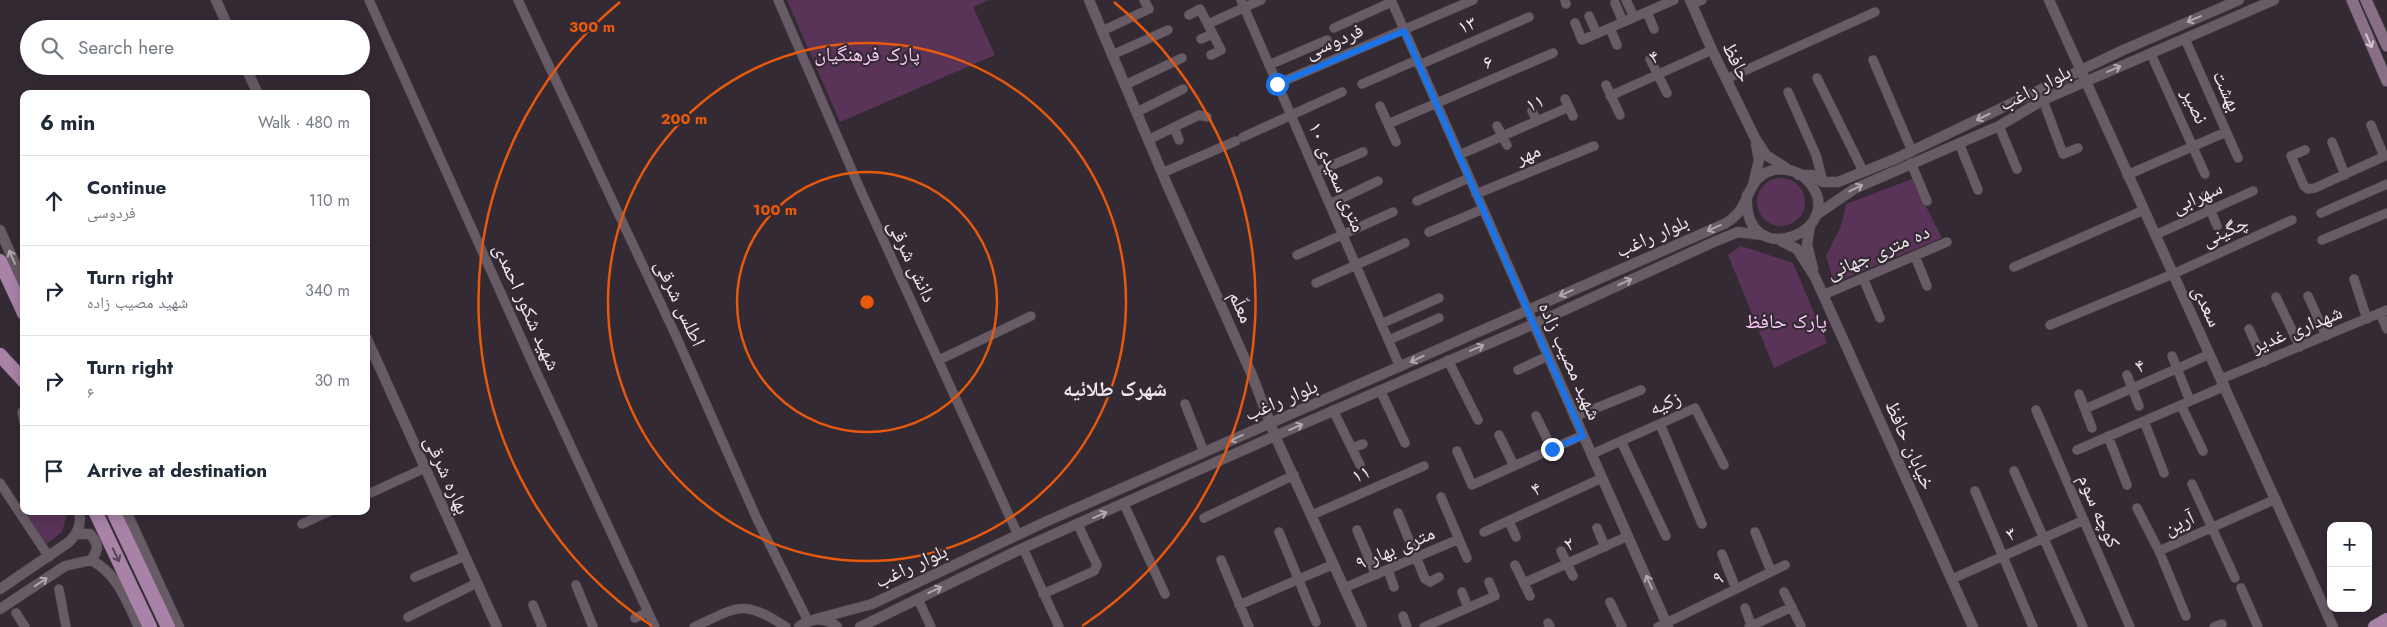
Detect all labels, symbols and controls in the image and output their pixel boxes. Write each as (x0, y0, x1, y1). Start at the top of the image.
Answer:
street label: ۱۳ (1453, 8, 1481, 42)
one-way arrow (2187, 15, 2202, 25)
text: 300 m (569, 16, 615, 38)
street label: فردوسی (1300, 16, 1368, 66)
search box (20, 20, 370, 75)
one-way arrow (2365, 33, 2375, 48)
icon: search (38, 34, 66, 62)
text: Search here (78, 34, 174, 61)
street label: حافظ (1715, 37, 1759, 87)
park label: پارک فرهنگیان (814, 40, 920, 69)
street label: ۴ (1644, 42, 1664, 72)
street label: ۶ (1478, 47, 1498, 77)
street label: بلوار راغب (1994, 58, 2076, 118)
one-way arrow (2106, 64, 2121, 74)
street label: بهشت (2205, 66, 2249, 116)
route start (1266, 73, 1289, 96)
street label: نصیر (2174, 82, 2216, 129)
street label: ۱۱ (1521, 86, 1549, 120)
text: 6 min (40, 108, 95, 138)
text: 200 m (661, 108, 707, 130)
text: Walk · 480 m (258, 111, 350, 134)
one-way arrow (1976, 112, 1991, 122)
street label: ۱۰ متری سعیدی (1301, 117, 1373, 237)
street label: مهر (1510, 136, 1545, 172)
street label: سهرابی (2167, 173, 2227, 221)
text: Continue (87, 174, 166, 201)
one-way arrow (1848, 183, 1863, 192)
icon: ahead (40, 187, 68, 215)
text: 110 m (309, 189, 350, 212)
text: 100 m (753, 199, 797, 221)
text: فردوسی (87, 201, 136, 224)
street label: بلوار راغب (1611, 207, 1693, 265)
street label: چگینی (2197, 208, 2253, 254)
street label: دانش شرقی (880, 215, 944, 307)
street label: ده متری جهانی (1822, 217, 1934, 287)
one-way arrow (1707, 223, 1722, 233)
street label: شهید شکور احمدی (486, 239, 568, 375)
one-way arrow (6, 250, 16, 265)
street label: اطلس شرقی (647, 255, 713, 351)
text: Turn right (87, 264, 173, 291)
icon: right (40, 277, 68, 305)
one-way arrow (1617, 277, 1632, 286)
text: 340 m (305, 279, 350, 302)
street label: سعدی (2185, 280, 2229, 332)
street label: معلّم (1221, 286, 1261, 328)
one-way arrow (1559, 289, 1574, 299)
text: شهید مصیب زاده (87, 291, 188, 314)
centre of rings (858, 293, 876, 311)
street label: شهید مصیب زاده (1531, 297, 1609, 425)
street label: شهداری غدیر (2246, 298, 2347, 361)
park label: پارک حافظ (1745, 307, 1827, 336)
one-way arrow (1469, 342, 1484, 352)
street label: ۴ (2130, 351, 2150, 381)
text: Turn right (87, 354, 173, 381)
one-way arrow (1410, 355, 1425, 364)
icon: right (40, 367, 68, 395)
text: 30 m (314, 369, 350, 392)
street label: بلوار راغب (1240, 372, 1322, 428)
district label: شهرک طلائیه (1063, 374, 1167, 404)
text: ۶ (87, 381, 94, 404)
street label: زکیه (1644, 383, 1686, 423)
street label: خیابان حافظ (1877, 396, 1943, 495)
one-way arrow (1288, 421, 1303, 431)
street label: بهاره شرقی (417, 431, 477, 519)
one-way arrow (1229, 434, 1244, 444)
route end (1541, 438, 1564, 461)
icon: arrive (40, 457, 68, 485)
text: Arrive at destination (87, 457, 267, 484)
street label: ۱۱ (1347, 457, 1375, 491)
street label: کوچه سوم (2070, 470, 2128, 552)
street label: ۴ (1526, 474, 1546, 504)
street label: آرین (2159, 503, 2200, 543)
one-way arrow (1092, 510, 1107, 520)
street label: ۹ متری بهار (1351, 518, 1439, 578)
street label: ۳ (2001, 519, 2021, 549)
map controls (2327, 522, 2372, 612)
button: + (2327, 522, 2372, 567)
street label: ۲ (1559, 529, 1579, 559)
street label: بلوار راغب (870, 537, 952, 595)
one-way arrow (112, 547, 121, 562)
street label: ۹ (1708, 563, 1728, 593)
button: − (2327, 567, 2372, 612)
one-way arrow (1643, 575, 1653, 590)
one-way arrow (33, 577, 47, 587)
one-way arrow (927, 585, 942, 595)

